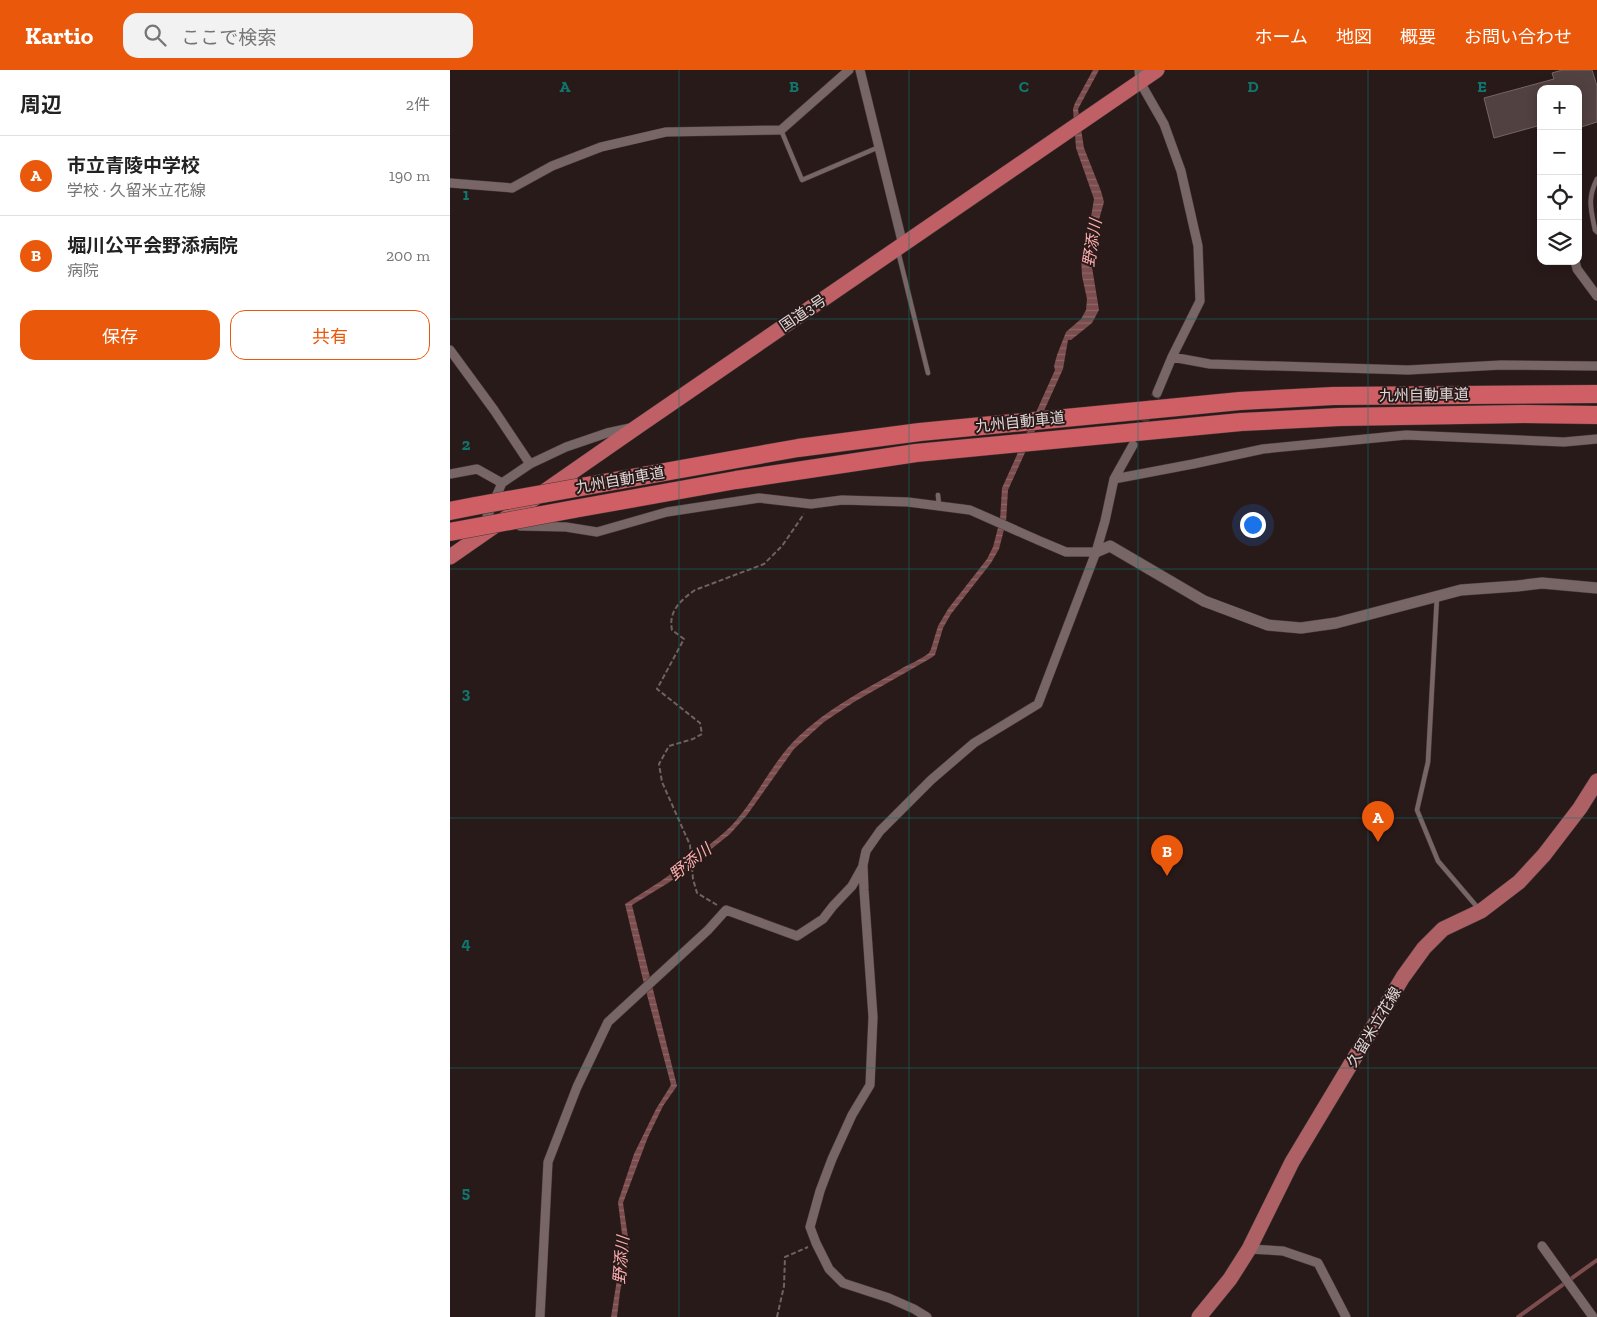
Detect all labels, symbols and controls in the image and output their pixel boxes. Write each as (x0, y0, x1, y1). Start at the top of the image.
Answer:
search box (123, 13, 473, 58)
text: Kartio (25, 21, 93, 50)
icon: search (141, 21, 169, 49)
text: ここで検索 (181, 26, 276, 49)
text: ホーム (1255, 26, 1308, 48)
text: 地図 (1336, 26, 1372, 48)
text: 概要 (1400, 26, 1436, 48)
text: お問い合わせ (1464, 26, 1572, 48)
text: A (560, 77, 571, 96)
text: B (789, 77, 799, 96)
text: C (1019, 77, 1029, 96)
text: D (1247, 77, 1259, 96)
text: E (1477, 77, 1487, 96)
map controls (1537, 85, 1582, 265)
button: + (1537, 85, 1582, 130)
text: 周辺 (20, 92, 62, 117)
text: 2件 (406, 95, 430, 114)
button: − (1537, 130, 1582, 175)
text: 市立青陵中学校 (67, 154, 200, 177)
text: A (31, 166, 42, 185)
text: 190 m (389, 166, 430, 185)
button: locate (1537, 175, 1582, 220)
text: 学校 · 久留米立花線 (67, 181, 206, 200)
text: 1 (463, 185, 470, 204)
water label: 野添川 (1079, 216, 1105, 268)
button: layers (1537, 220, 1582, 265)
text: 堀川公平会野添病院 (67, 234, 238, 257)
text: B (31, 246, 41, 265)
text: 200 m (386, 246, 430, 265)
text: 病院 (67, 261, 99, 280)
street label: 国道3号 (776, 291, 830, 335)
button: 保存 (20, 310, 220, 360)
button: 共有 (230, 310, 430, 360)
street label: 九州自動車道 (1379, 385, 1469, 405)
street label: 九州自動車道 (974, 408, 1066, 436)
text: 2 (462, 435, 471, 454)
street label: 九州自動車道 (574, 463, 666, 497)
your location (1240, 512, 1266, 538)
text: 3 (462, 684, 471, 703)
pin: A (1362, 801, 1394, 842)
pin: B (1151, 835, 1183, 876)
water label: 野添川 (665, 839, 716, 884)
text: 4 (461, 934, 471, 953)
street label: 久留米立花線 (1343, 984, 1405, 1070)
text: 5 (462, 1183, 470, 1202)
water label: 野添川 (609, 1233, 633, 1285)

